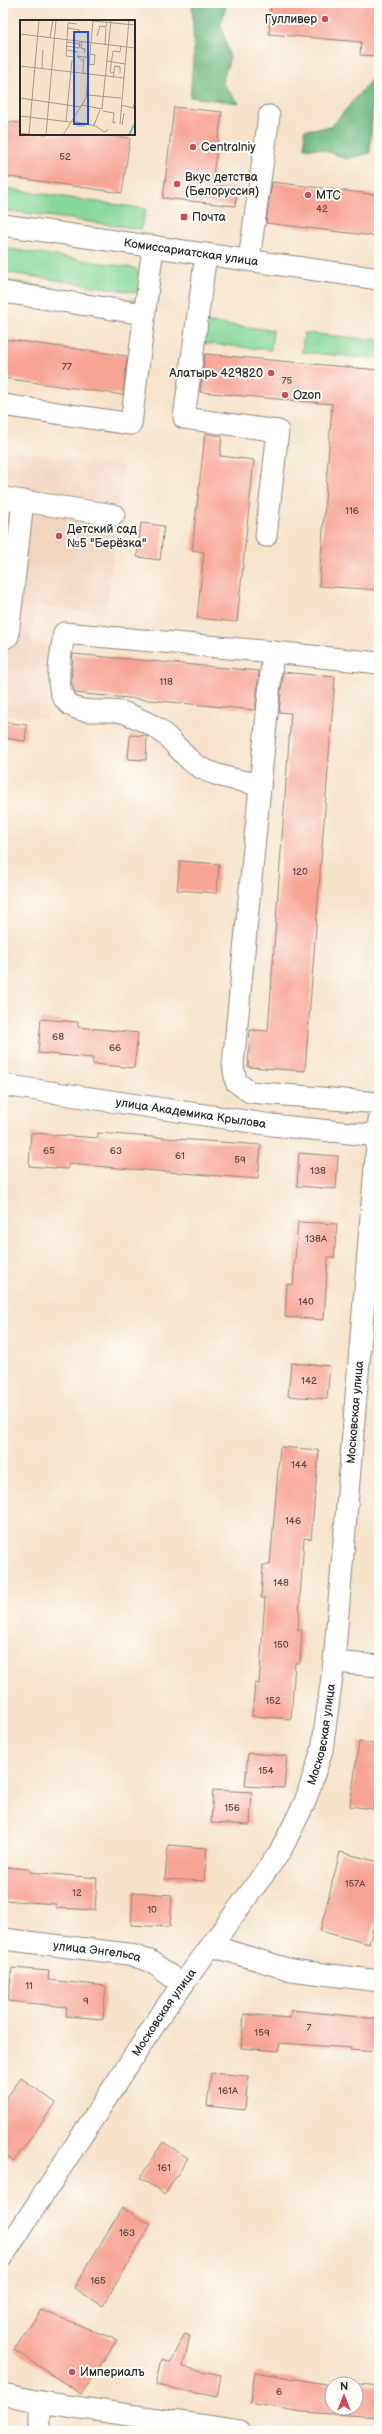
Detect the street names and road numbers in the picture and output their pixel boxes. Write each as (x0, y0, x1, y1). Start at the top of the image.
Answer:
street label: Комиссариатская улица (123, 235, 259, 269)
street label: улица Академика Крылова (115, 1094, 267, 1132)
street label: Московская улица (343, 1360, 366, 1464)
street label: Московская улица (304, 1683, 338, 1787)
street label: улица Энгельса (52, 1938, 143, 1965)
street label: Московская улица (128, 1965, 199, 2059)

